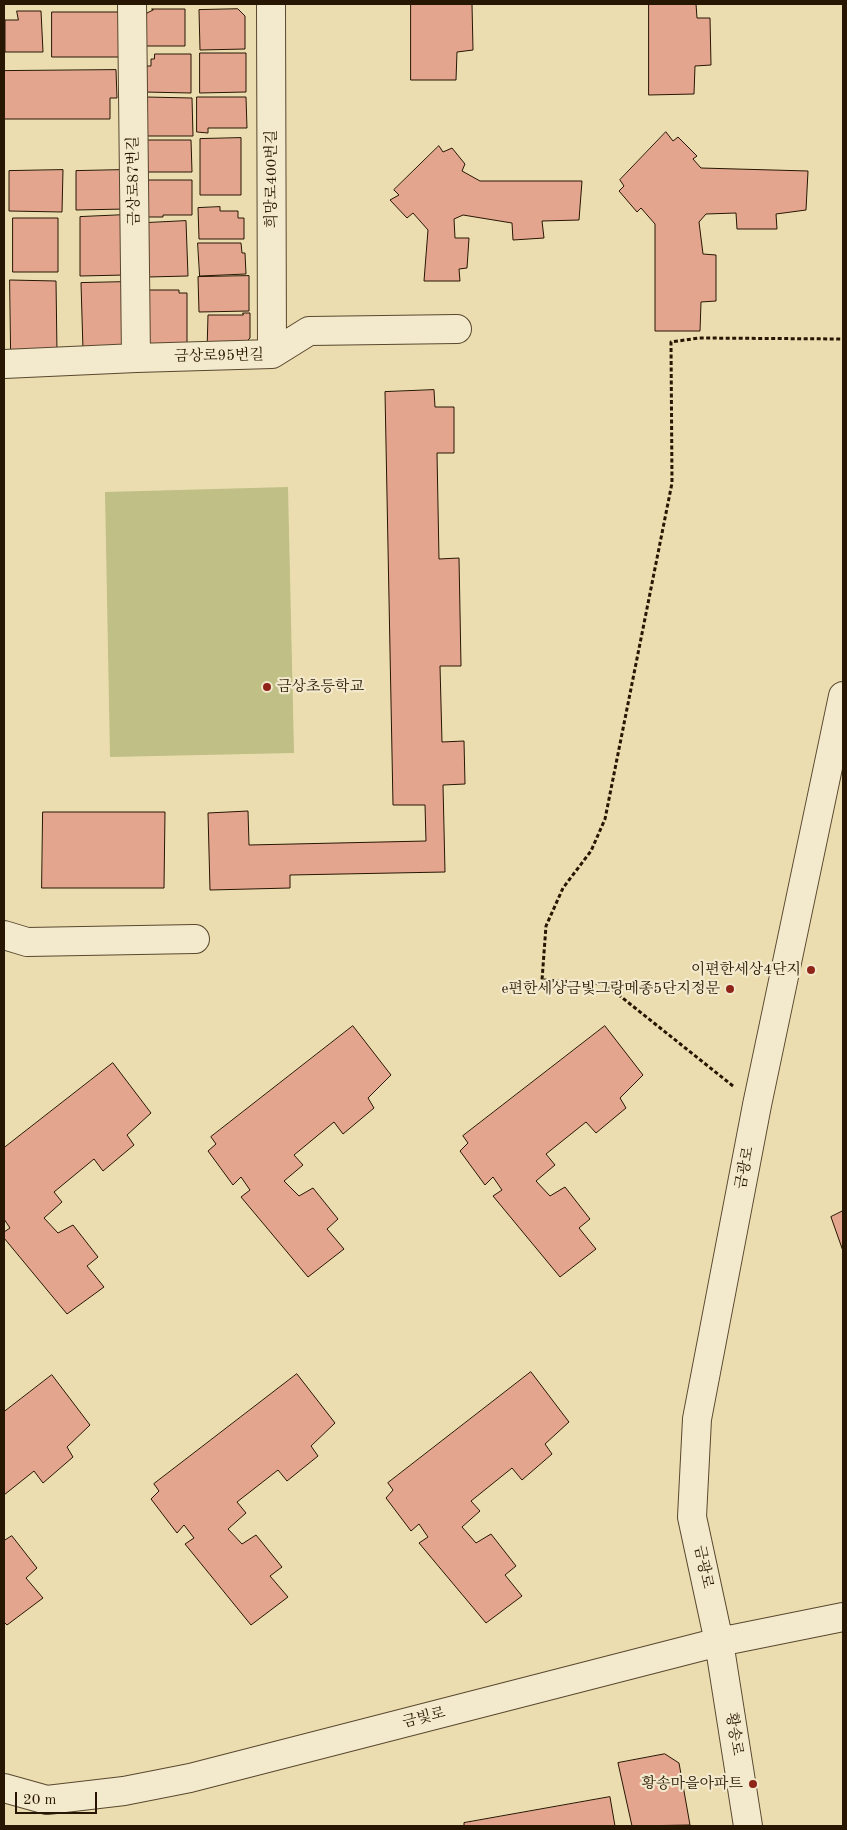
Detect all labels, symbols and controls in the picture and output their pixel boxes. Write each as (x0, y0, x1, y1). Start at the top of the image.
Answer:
street label: 희망로400번길 (263, 130, 281, 228)
street label: 금상로87번길 (124, 136, 144, 226)
street label: 금상로95번길 (174, 346, 264, 366)
place label: 금상초등학교 (277, 678, 364, 696)
marker: 금상초등학교 (261, 681, 273, 693)
place label: 이편한세상4단지 (691, 961, 801, 979)
marker: 이편한세상4단지 (805, 964, 817, 976)
place label: e편한세상금빛그랑메종5단지정문 (502, 980, 720, 998)
marker: e편한세상금빛그랑메종5단지정문 (724, 983, 736, 995)
street label: 금광로 (732, 1145, 758, 1191)
street label: 금광로 (690, 1544, 716, 1590)
street label: 금빛로 (401, 1704, 447, 1732)
street label: 황송로 (722, 1711, 746, 1757)
place label: 황송마을아파트 (642, 1775, 743, 1793)
marker: 황송마을아파트 (747, 1778, 759, 1790)
scale bar (18, 1782, 100, 1814)
text: 20 m (23, 1793, 57, 1808)

